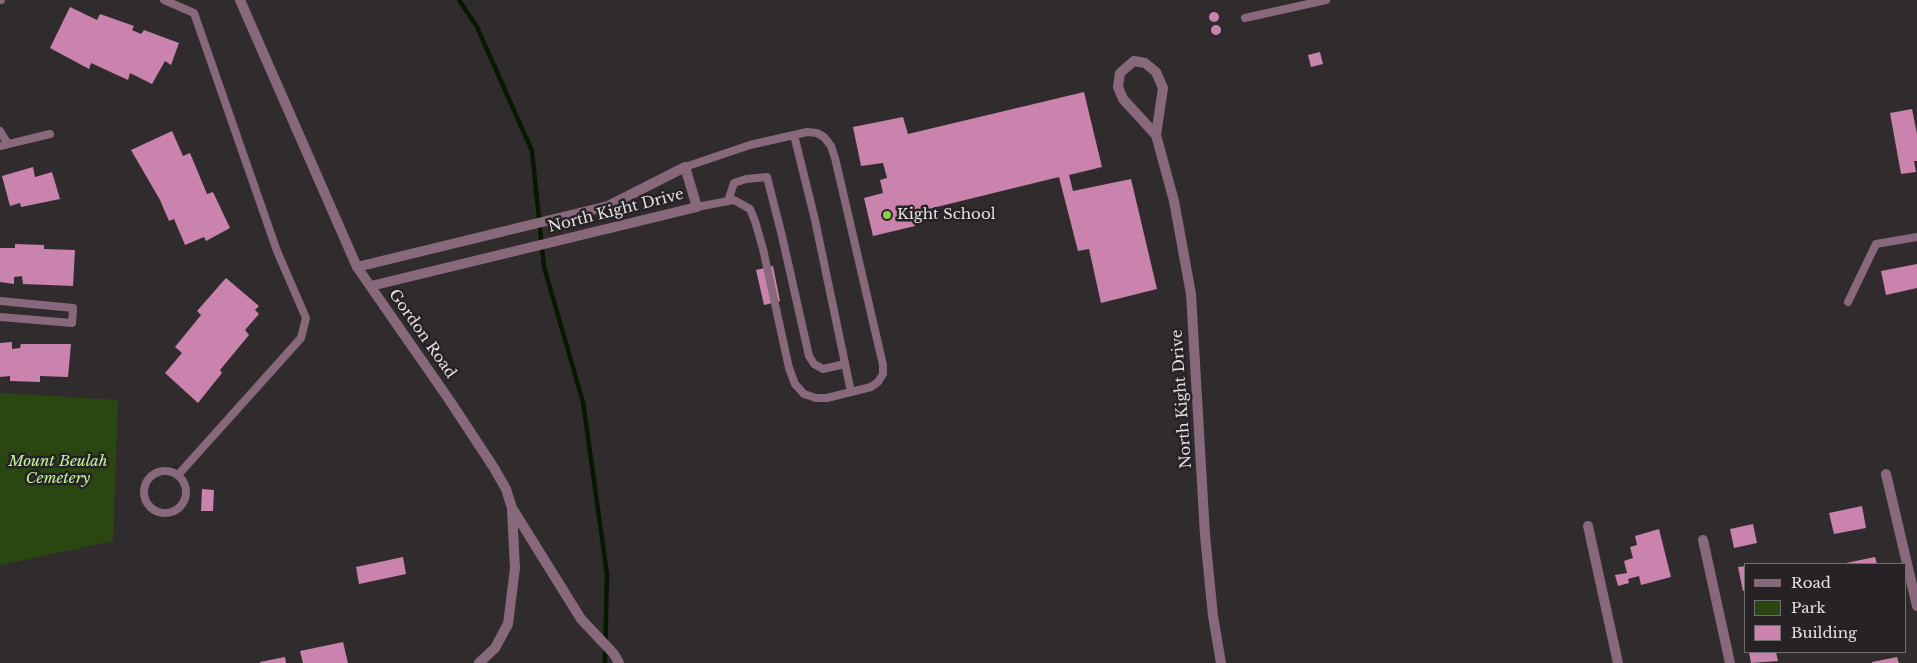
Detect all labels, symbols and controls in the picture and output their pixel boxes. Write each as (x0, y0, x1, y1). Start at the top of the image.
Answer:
street label: North Kight Drive (546, 185, 686, 237)
place label: Kight School (897, 206, 996, 224)
marker: Kight School (881, 209, 893, 221)
street label: Gordon Road (385, 286, 459, 382)
street label: North Kight Drive (1168, 329, 1196, 469)
park label: Mount Beulah Cemetery (9, 453, 107, 488)
legend (1744, 563, 1907, 653)
text: Road (1791, 573, 1831, 592)
text: Park (1791, 598, 1826, 617)
text: Building (1791, 623, 1857, 642)

